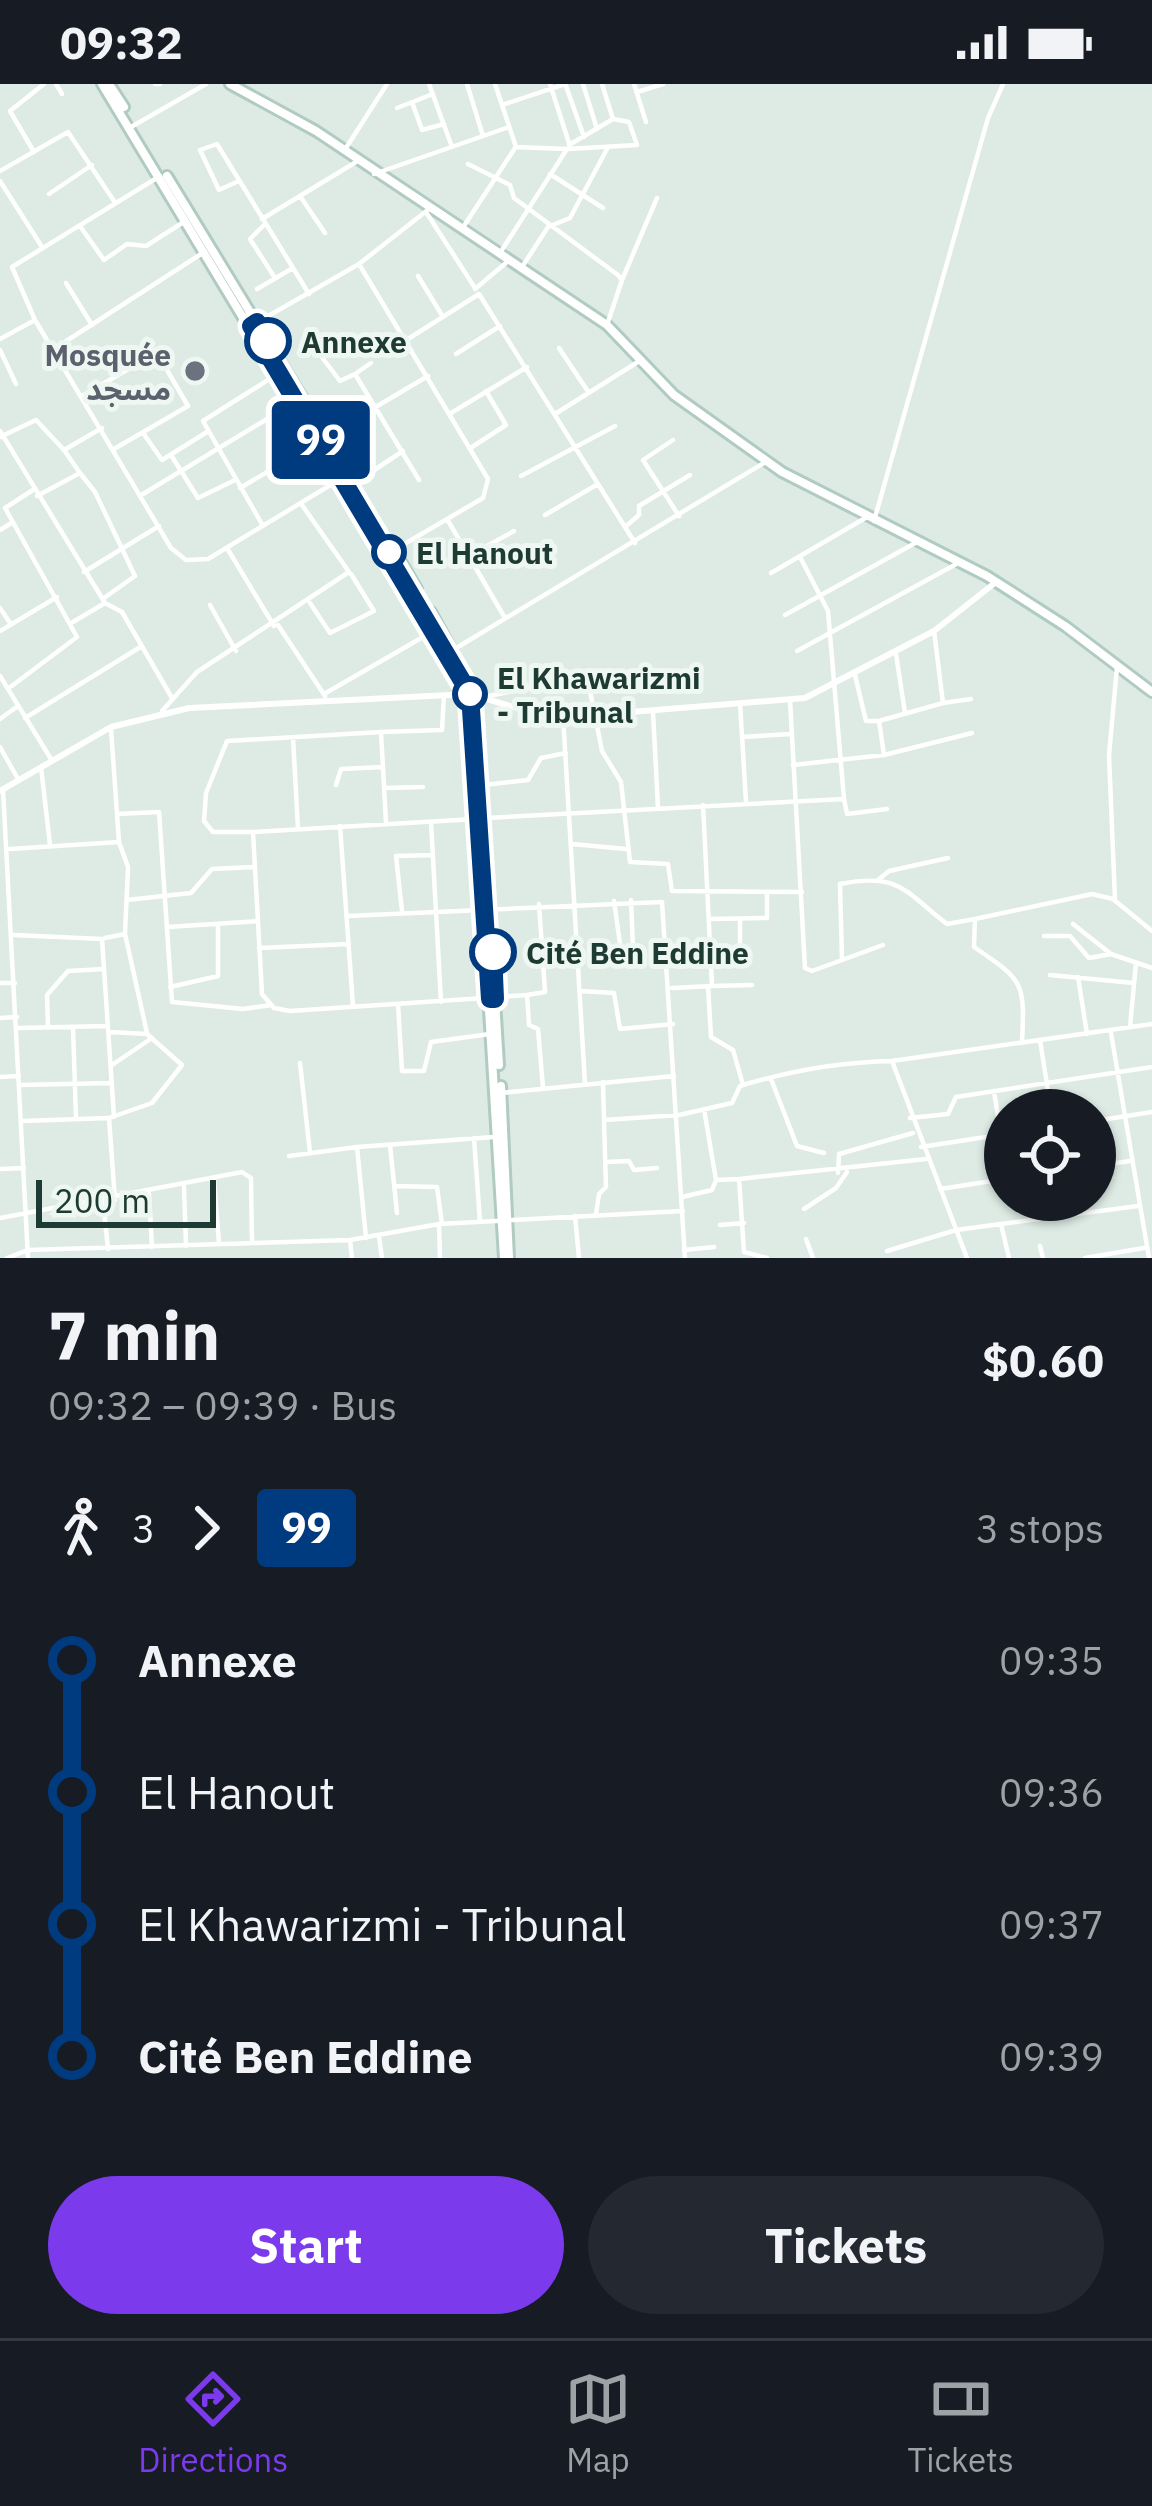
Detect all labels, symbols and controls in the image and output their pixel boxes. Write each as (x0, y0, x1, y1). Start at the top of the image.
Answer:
text: 09:32 (60, 13, 183, 71)
marker: Annexe (246, 319, 290, 363)
place label: Annexe (301, 322, 407, 361)
place label: Mosquée مسجد (45, 335, 171, 408)
marker: Mosquée مسجد (182, 358, 208, 384)
line badge: 99 (267, 401, 375, 479)
text: 99 (296, 412, 346, 467)
place label: El Hanout (416, 533, 553, 572)
marker: El Hanout (373, 536, 405, 568)
place label: El Khawarizmi - Tribunal (497, 658, 701, 731)
marker: El Khawarizmi - Tribunal (454, 678, 486, 710)
marker: Cité Ben Eddine (471, 930, 515, 974)
place label: Cité Ben Eddine (526, 933, 749, 972)
map controls (984, 1089, 1116, 1221)
button: locate (984, 1089, 1116, 1221)
scale bar (36, 1174, 216, 1227)
text: 200 m (54, 1179, 150, 1222)
text: 7 min (48, 1292, 220, 1378)
text: $0.60 (982, 1331, 1104, 1389)
text: 09:32 – 09:39 · Bus (48, 1380, 397, 1431)
icon: walk (48, 1495, 114, 1561)
icon: forward (173, 1495, 239, 1561)
text: 99 (281, 1500, 332, 1555)
text: 3 (132, 1503, 155, 1554)
text: 3 stops (976, 1503, 1104, 1554)
text: Annexe (138, 1631, 297, 1689)
text: 09:35 (999, 1635, 1104, 1686)
text: El Hanout (138, 1763, 335, 1821)
text: 09:36 (999, 1767, 1104, 1818)
text: El Khawarizmi - Tribunal (138, 1895, 627, 1953)
text: 09:37 (999, 1899, 1104, 1950)
text: Cité Ben Eddine (138, 2027, 472, 2085)
text: 09:39 (999, 2031, 1104, 2082)
button: Start (48, 2176, 564, 2314)
button: Tickets (588, 2176, 1104, 2314)
tab: Directions (138, 2366, 288, 2481)
tab: Map (565, 2366, 631, 2481)
tab: Tickets (907, 2366, 1014, 2481)

